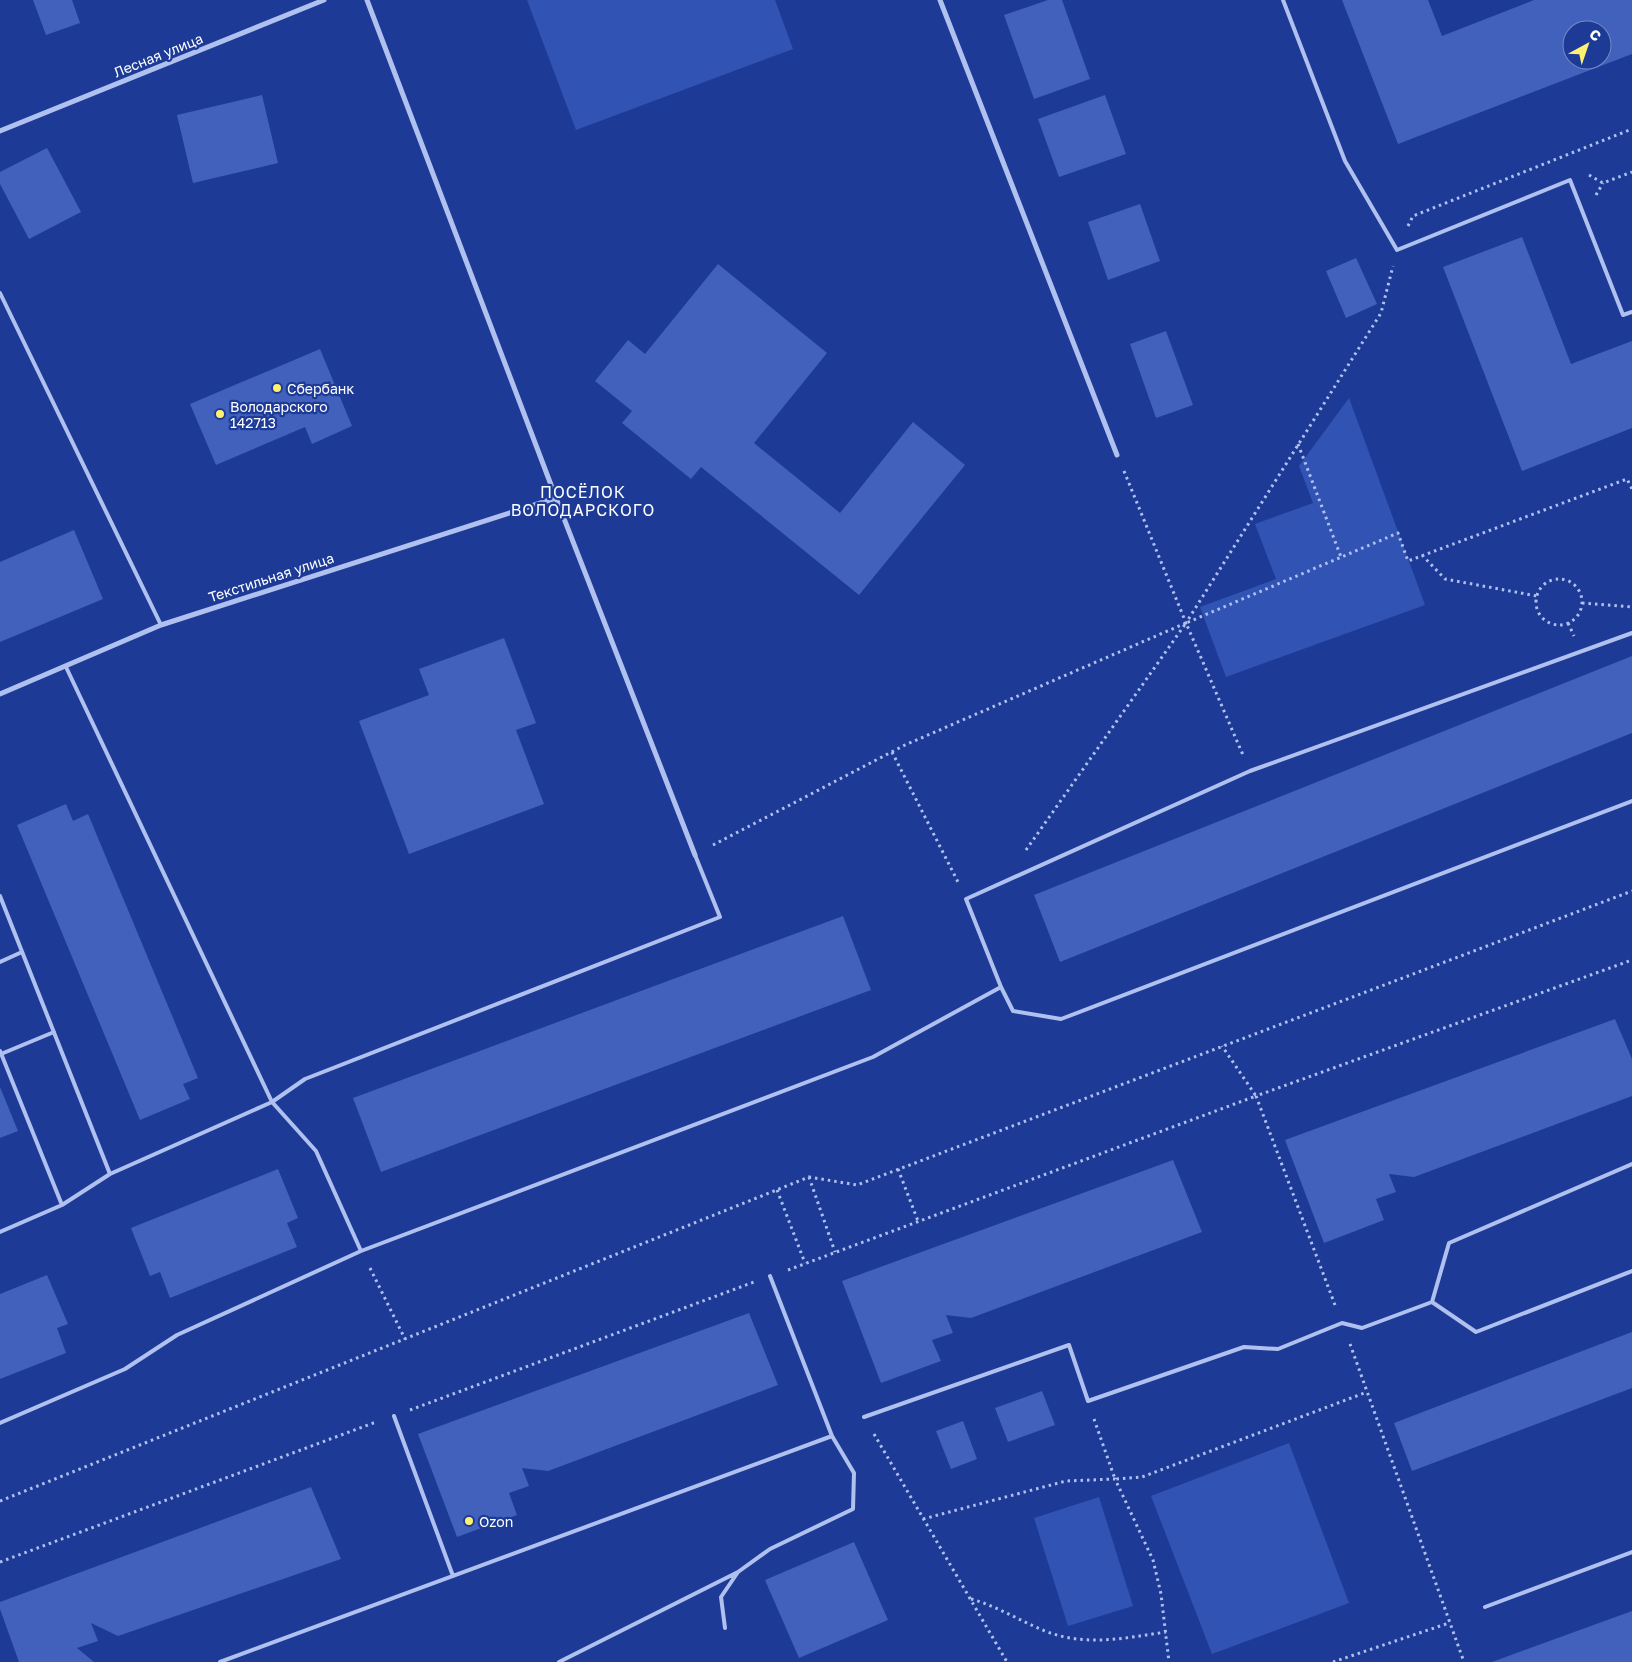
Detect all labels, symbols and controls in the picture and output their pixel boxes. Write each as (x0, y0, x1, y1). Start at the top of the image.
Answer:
north arrow (1562, 20, 1612, 70)
text: С (1586, 25, 1605, 44)
street label: Лесная улица (111, 29, 205, 81)
place label: Сбербанк (287, 380, 354, 397)
marker: Сбербанк (271, 382, 283, 394)
place label: Володарского 142713 (230, 398, 328, 431)
marker: Володарского 142713 (214, 408, 226, 420)
district label: ПОСЁЛОК ВОЛОДАРСКОГО (511, 482, 655, 520)
street label: Текстильная улица (206, 549, 336, 605)
place label: Ozon (479, 1513, 513, 1530)
marker: Ozon (463, 1515, 475, 1527)

